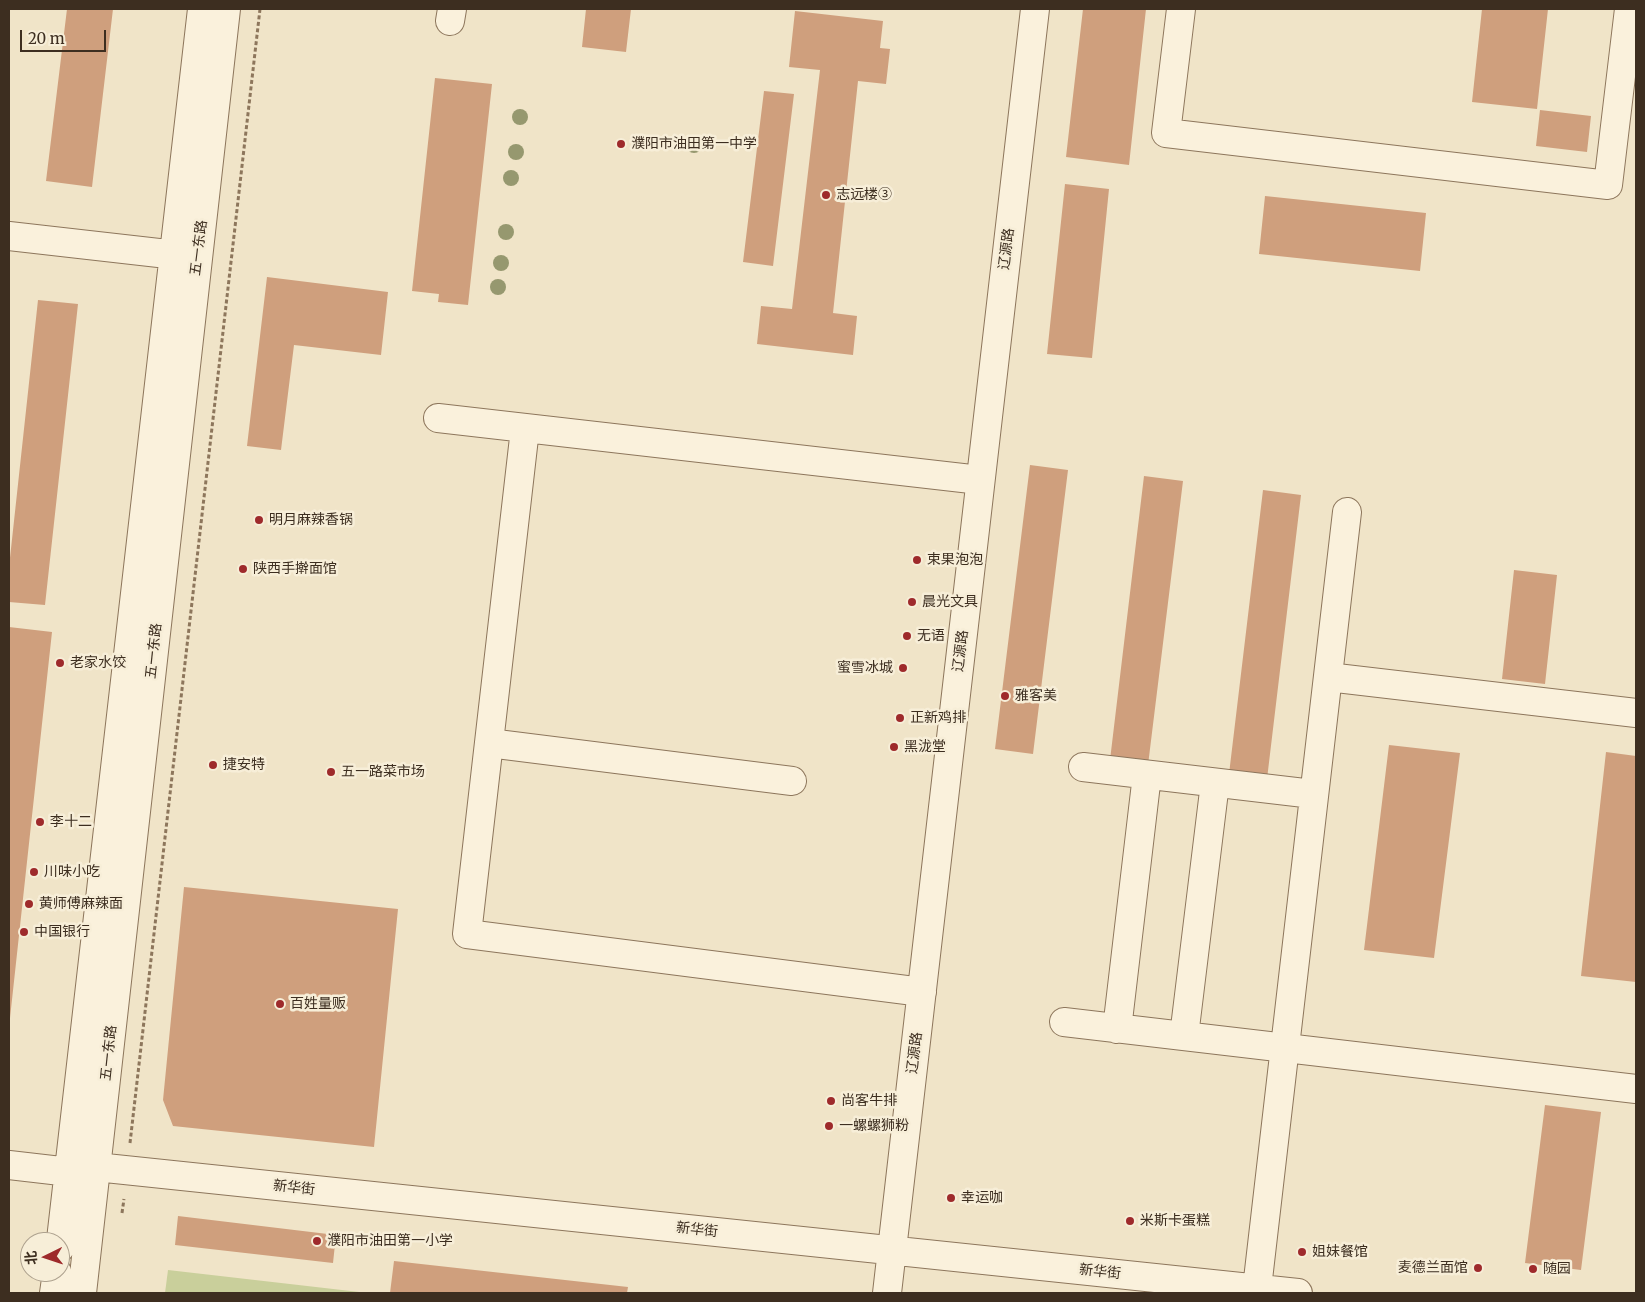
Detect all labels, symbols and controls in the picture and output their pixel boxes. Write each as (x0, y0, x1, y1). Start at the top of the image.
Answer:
scale bar (22, 20, 109, 52)
text: 20 m (28, 29, 65, 48)
place label: 濮阳市油田第一中学 (631, 136, 757, 152)
marker: 濮阳市油田第一中学 (615, 138, 627, 150)
place label: 志远楼③ (836, 187, 892, 203)
marker: 志远楼③ (820, 189, 832, 201)
street label: 五一东路 (187, 219, 211, 277)
street label: 辽源路 (996, 227, 1018, 271)
place label: 明月麻辣香锅 (269, 512, 353, 528)
marker: 明月麻辣香锅 (253, 514, 265, 526)
place label: 束果泡泡 (927, 552, 983, 568)
marker: 束果泡泡 (911, 554, 923, 566)
place label: 陕西手擀面馆 (253, 561, 337, 577)
marker: 陕西手擀面馆 (237, 563, 249, 575)
place label: 晨光文具 (922, 594, 978, 610)
marker: 晨光文具 (906, 596, 918, 608)
street label: 五一东路 (143, 622, 165, 680)
place label: 无语 (917, 628, 945, 644)
street label: 辽源路 (950, 629, 972, 673)
marker: 无语 (901, 630, 913, 642)
place label: 老家水饺 (70, 655, 126, 671)
marker: 老家水饺 (54, 657, 66, 669)
place label: 蜜雪冰城 (837, 660, 893, 676)
marker: 蜜雪冰城 (897, 662, 909, 674)
place label: 雅客美 (1015, 688, 1057, 704)
marker: 雅客美 (999, 690, 1011, 702)
place label: 正新鸡排 (910, 710, 966, 726)
marker: 正新鸡排 (894, 712, 906, 724)
place label: 黑泷堂 (904, 739, 946, 755)
marker: 黑泷堂 (888, 741, 900, 753)
place label: 捷安特 (223, 757, 265, 773)
marker: 捷安特 (207, 759, 219, 771)
place label: 五一路菜市场 (341, 764, 425, 780)
marker: 五一路菜市场 (325, 766, 337, 778)
place label: 李十二 (50, 814, 92, 830)
marker: 李十二 (34, 816, 46, 828)
place label: 川味小吃 (44, 864, 100, 880)
marker: 川味小吃 (28, 866, 40, 878)
place label: 黄师傅麻辣面 (39, 896, 123, 912)
marker: 黄师傅麻辣面 (23, 898, 35, 910)
place label: 中国银行 (34, 924, 90, 940)
marker: 中国银行 (18, 926, 30, 938)
place label: 百姓量贩 (290, 996, 346, 1012)
marker: 百姓量贩 (274, 998, 286, 1010)
street label: 五一东路 (98, 1024, 120, 1082)
street label: 辽源路 (904, 1031, 926, 1075)
place label: 尚客牛排 (841, 1093, 897, 1109)
marker: 尚客牛排 (825, 1095, 837, 1107)
place label: 一螺螺狮粉 (839, 1118, 909, 1134)
marker: 一螺螺狮粉 (823, 1120, 835, 1132)
street label: 新华街 (272, 1177, 316, 1199)
place label: 幸运咖 (961, 1190, 1003, 1206)
marker: 幸运咖 (945, 1192, 957, 1204)
place label: 米斯卡蛋糕 (1140, 1213, 1210, 1229)
marker: 米斯卡蛋糕 (1124, 1215, 1136, 1227)
street label: 新华街 (675, 1219, 719, 1241)
north arrow (20, 1232, 70, 1282)
place label: 濮阳市油田第一小学 (327, 1233, 453, 1249)
marker: 濮阳市油田第一小学 (311, 1235, 323, 1247)
place label: 姐妹餐馆 (1312, 1244, 1368, 1260)
marker: 姐妹餐馆 (1296, 1246, 1308, 1258)
text: 北 (22, 1250, 41, 1266)
place label: 麦德兰面馆 (1398, 1260, 1468, 1276)
street label: 新华街 (1078, 1261, 1122, 1283)
place label: 随园 (1543, 1261, 1571, 1277)
marker: 麦德兰面馆 (1472, 1262, 1484, 1274)
marker: 随园 (1527, 1263, 1539, 1275)

